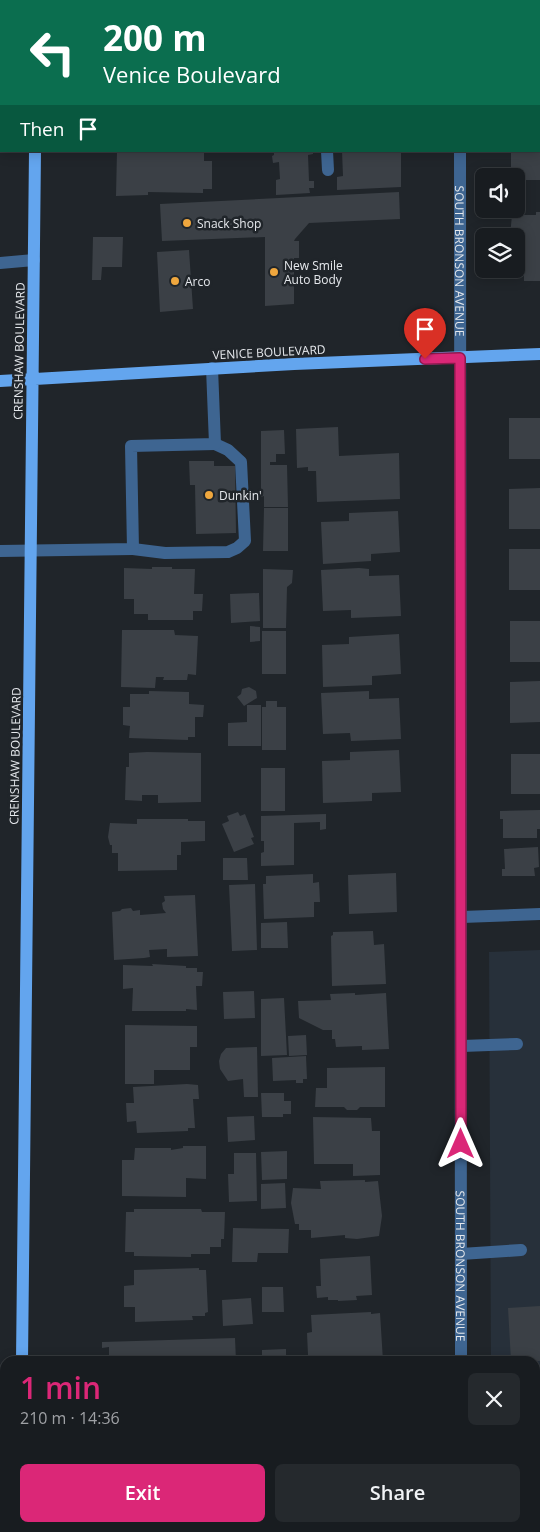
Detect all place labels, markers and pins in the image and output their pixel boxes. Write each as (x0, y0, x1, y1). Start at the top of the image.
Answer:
place label: Snack Shop (197, 215, 261, 232)
marker: Snack Shop (181, 217, 193, 229)
place label: New Smile Auto Body (284, 257, 343, 288)
marker: New Smile Auto Body (268, 266, 280, 278)
place label: Arco (185, 273, 210, 290)
marker: Arco (169, 275, 181, 287)
pin (404, 308, 446, 359)
place label: Dunkin' (219, 487, 262, 504)
marker: Dunkin' (203, 489, 215, 501)

